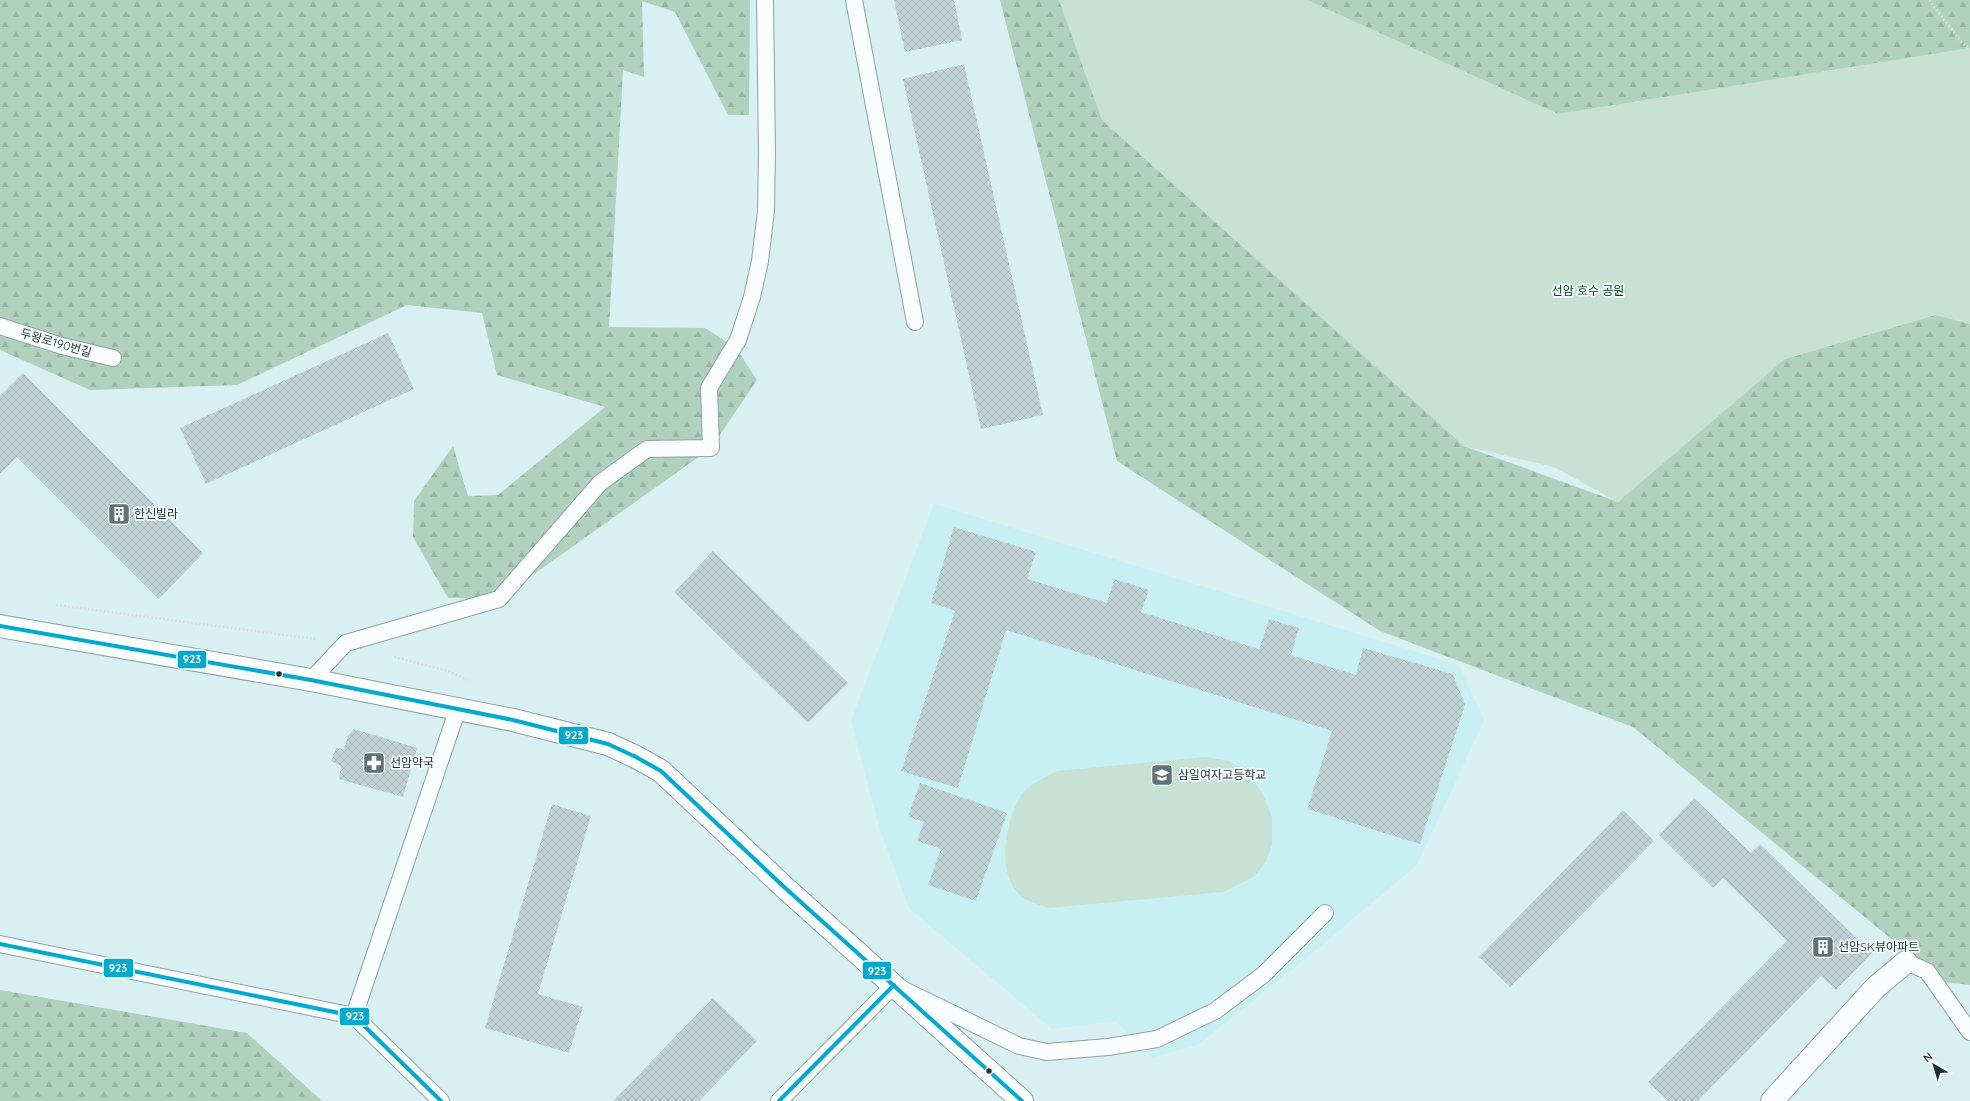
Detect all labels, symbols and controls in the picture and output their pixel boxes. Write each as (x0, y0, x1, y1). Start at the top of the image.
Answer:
park label: 선암 호수 공원 (1552, 283, 1624, 298)
street label: 두왕로190번길 (19, 325, 94, 360)
building icon: 한신빌라 (106, 501, 132, 527)
place label: 한신빌라 (134, 506, 178, 521)
line badge: 923 (177, 650, 207, 669)
text: 923 (183, 652, 201, 666)
unlabelled marker (274, 669, 284, 679)
line badge: 923 (558, 726, 589, 745)
text: 923 (565, 728, 583, 742)
pharmacy icon: 선암약국 (361, 750, 387, 776)
place label: 선암약국 (390, 755, 434, 770)
school or university icon: 삼일여자고등학교 (1149, 762, 1175, 788)
place label: 삼일여자고등학교 (1178, 767, 1266, 782)
building icon: 선암SK뷰아파트 (1810, 934, 1836, 960)
place label: 선암SK뷰아파트 (1838, 939, 1919, 954)
line badge: 923 (103, 958, 134, 978)
text: 923 (109, 961, 127, 975)
line badge: 923 (862, 961, 892, 980)
text: 923 (868, 964, 886, 978)
line badge: 923 (339, 1007, 370, 1026)
text: 923 (346, 1009, 364, 1023)
north arrow (1914, 1045, 1954, 1085)
text: N (1920, 1049, 1935, 1065)
unlabelled marker (984, 1066, 994, 1076)

